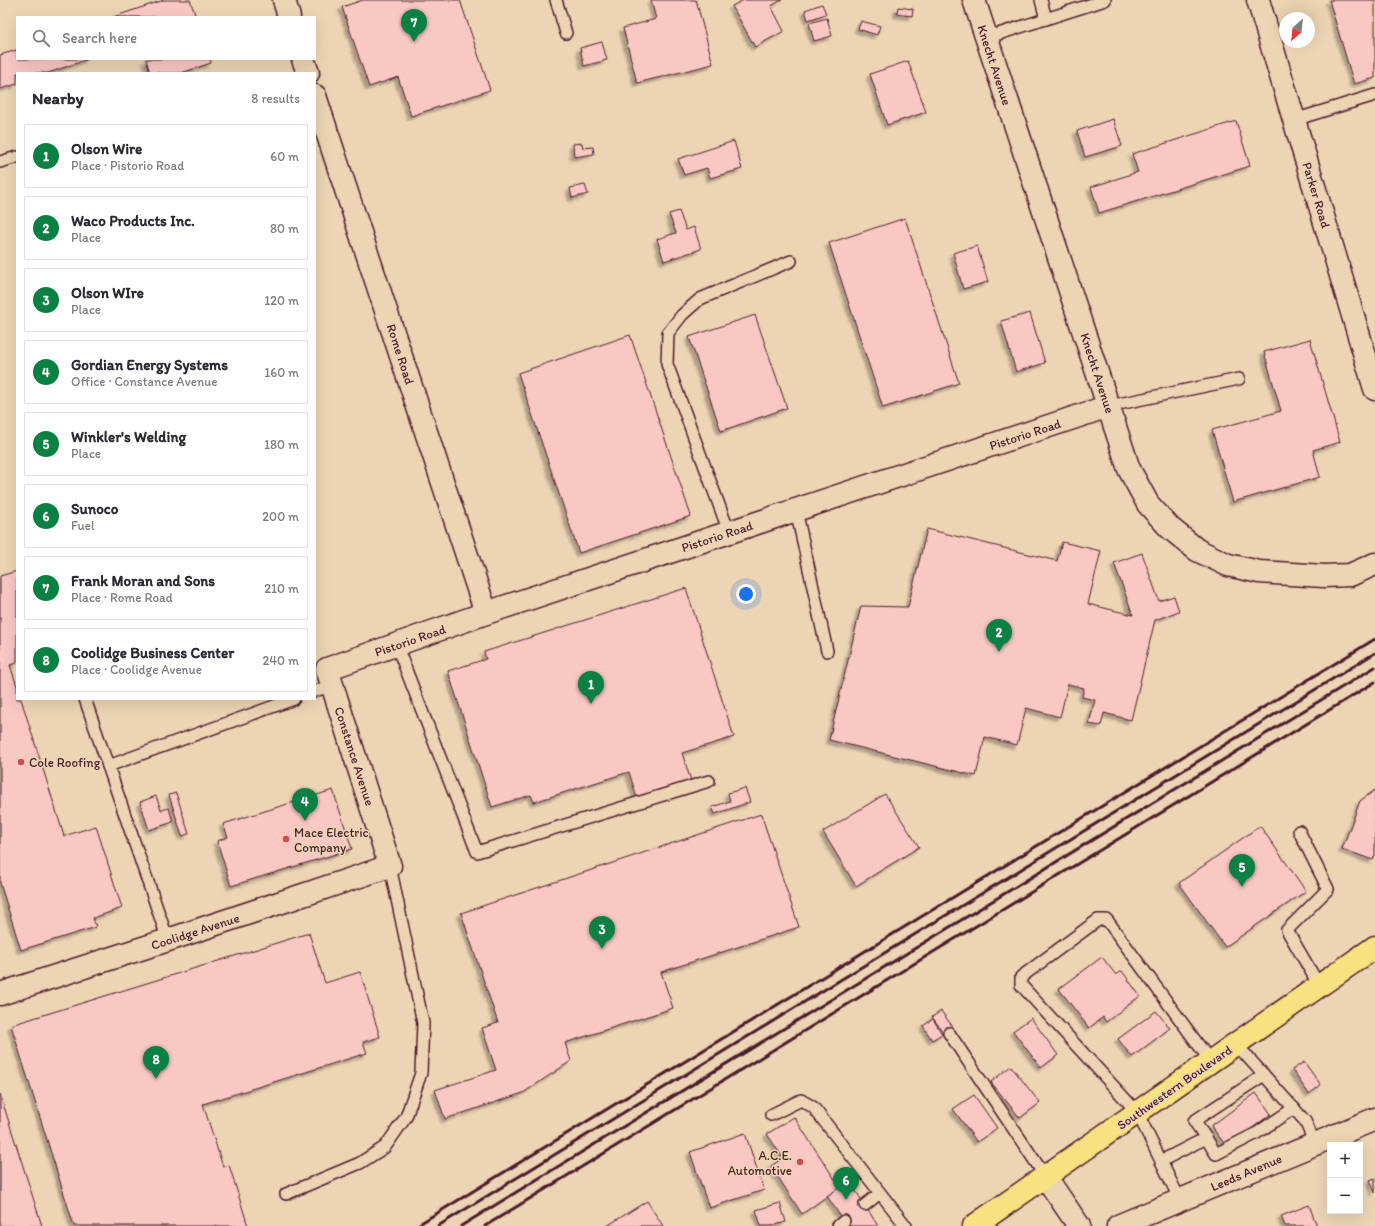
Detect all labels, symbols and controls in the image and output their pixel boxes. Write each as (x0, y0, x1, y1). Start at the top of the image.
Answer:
pin: 7 (401, 9, 427, 42)
north arrow (1279, 12, 1315, 48)
search box (16, 16, 316, 60)
street label: Knecht Avenue (974, 23, 1015, 107)
icon: search (30, 27, 52, 49)
text: Search here (62, 29, 137, 47)
text: Nearby (32, 88, 84, 108)
text: 8 results (251, 91, 300, 106)
text: Olson Wire (71, 140, 142, 158)
text: 1 (43, 149, 49, 164)
text: 60 m (270, 149, 299, 164)
text: Place · Pistorio Road (71, 158, 184, 173)
street label: Parker Road (1299, 160, 1334, 230)
text: Waco Products Inc. (71, 212, 195, 230)
text: 2 (43, 221, 49, 236)
text: 80 m (270, 221, 299, 236)
text: Place (71, 230, 101, 245)
text: Olson WIre (71, 284, 144, 302)
text: 3 (42, 293, 50, 308)
text: 120 m (264, 293, 299, 308)
text: Place (71, 302, 101, 317)
street label: Rome Road (384, 322, 417, 386)
street label: Knecht Avenue (1077, 331, 1118, 415)
text: Gordian Energy Systems (71, 356, 228, 374)
text: 4 (42, 365, 50, 380)
text: 160 m (264, 365, 299, 380)
text: Office · Constance Avenue (71, 374, 218, 389)
street label: Pistorio Road (987, 416, 1063, 453)
text: Winkler's Welding (71, 428, 186, 446)
text: 5 (43, 437, 49, 452)
text: 180 m (264, 437, 299, 452)
text: Place (71, 446, 101, 461)
text: Sunoco (71, 500, 118, 518)
text: 6 (43, 509, 49, 524)
text: 200 m (262, 509, 299, 524)
text: Fuel (71, 518, 95, 533)
street label: Pistorio Road (679, 518, 755, 555)
text: Frank Moran and Sons (71, 572, 215, 590)
text: 7 (43, 581, 49, 596)
text: 210 m (264, 581, 299, 596)
your location (736, 584, 756, 604)
text: Place · Rome Road (71, 590, 173, 605)
pin: 2 (986, 619, 1012, 652)
street label: Pistorio Road (373, 621, 448, 660)
text: Coolidge Business Center (71, 644, 234, 662)
text: 8 (42, 653, 50, 668)
text: 240 m (262, 653, 299, 668)
text: Place · Coolidge Avenue (71, 662, 202, 677)
pin: 1 (578, 671, 604, 704)
street label: Constance Avenue (331, 705, 378, 808)
place label: Cole Roofing (29, 755, 101, 770)
marker: Cole Roofing (16, 757, 26, 767)
pin: 4 (292, 788, 318, 821)
place label: Mace Electric Company (294, 825, 369, 855)
marker: Mace Electric Company (281, 834, 291, 844)
pin: 5 (1229, 854, 1255, 887)
street label: Coolidge Avenue (149, 910, 241, 953)
pin: 3 (589, 916, 615, 949)
street label: Southwestern Boulevard (1114, 1042, 1235, 1133)
pin: 8 (143, 1046, 169, 1079)
map controls (1327, 1142, 1363, 1214)
button: + (1327, 1142, 1363, 1178)
place label: A.C.E. Automotive (728, 1148, 792, 1178)
street label: Leeds Avenue (1208, 1151, 1284, 1194)
marker: A.C.E. Automotive (795, 1157, 805, 1167)
pin: 6 (833, 1167, 859, 1200)
button: − (1327, 1178, 1363, 1214)

